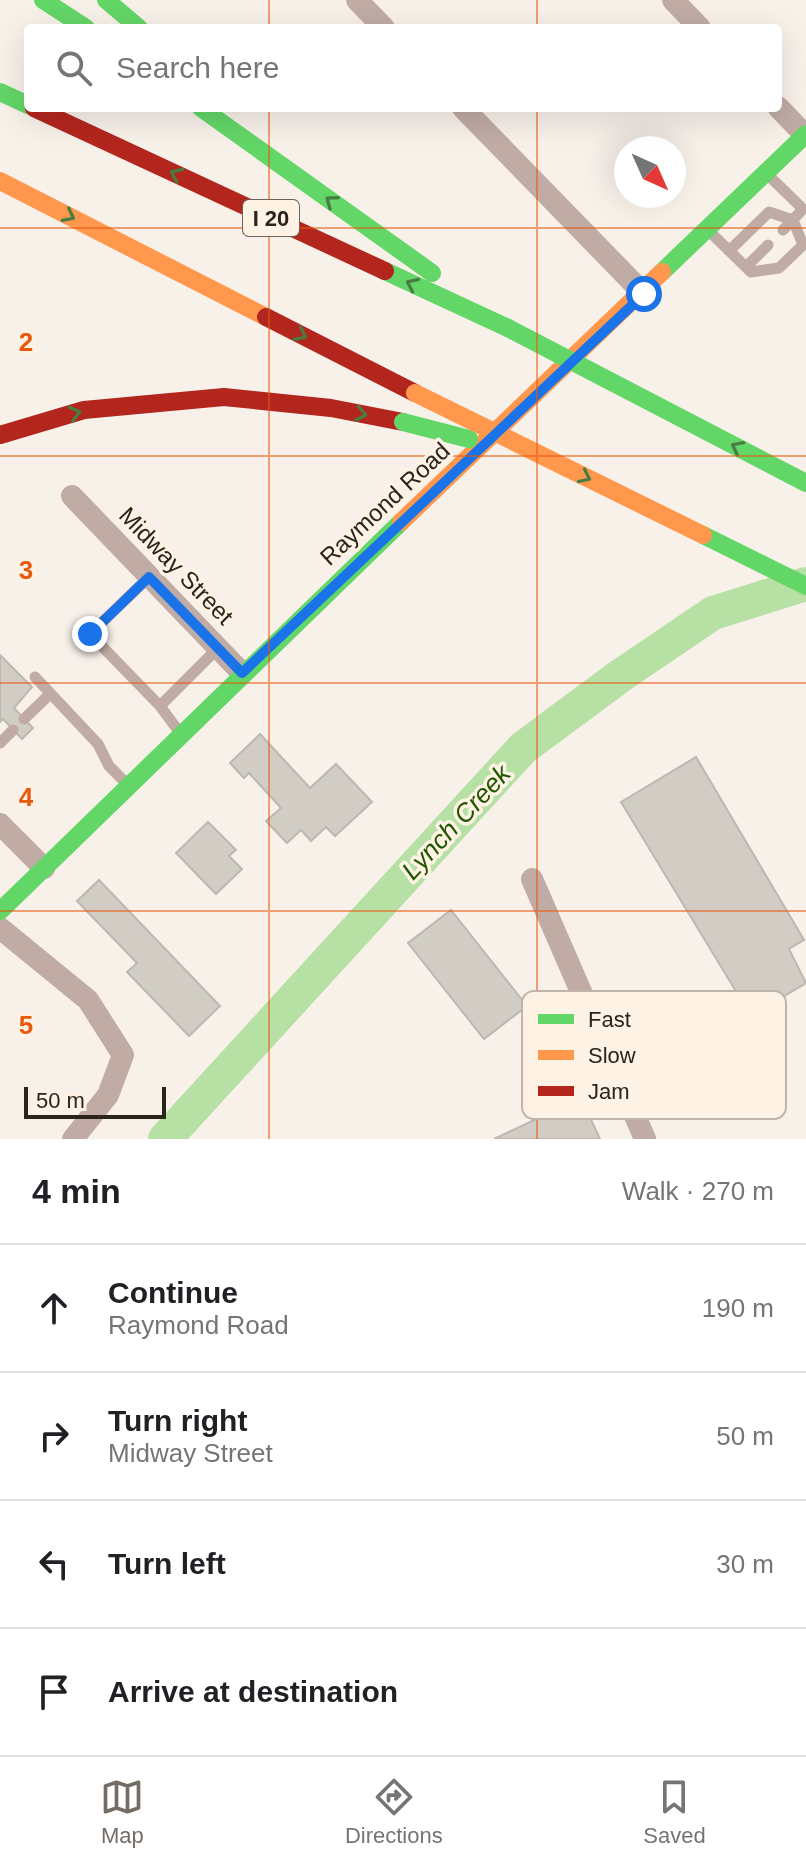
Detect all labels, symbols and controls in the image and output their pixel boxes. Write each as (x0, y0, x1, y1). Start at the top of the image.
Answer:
search box (24, 24, 782, 112)
icon: search (52, 46, 96, 90)
text: Search here (116, 51, 279, 84)
north arrow (614, 136, 686, 208)
one-way arrow (170, 168, 184, 184)
one-way arrow (325, 196, 339, 211)
road number: I 20 (243, 200, 299, 236)
one-way arrow (61, 207, 76, 222)
route start (626, 276, 662, 312)
one-way arrow (406, 278, 420, 294)
one-way arrow (293, 325, 307, 340)
text: 2 (19, 327, 33, 357)
one-way arrow (354, 404, 367, 421)
one-way arrow (67, 406, 81, 423)
street label: Raymond Road (314, 437, 455, 570)
one-way arrow (730, 441, 745, 456)
one-way arrow (577, 467, 592, 483)
street label: Midway Street (114, 502, 239, 630)
text: 3 (19, 555, 33, 585)
route end (72, 616, 108, 652)
water label: Lynch Creek (395, 757, 518, 885)
text: 4 (19, 782, 34, 812)
legend (522, 991, 786, 1119)
text: Fast (588, 1007, 631, 1032)
text: 5 (19, 1010, 33, 1040)
text: Slow (588, 1043, 636, 1068)
text: Jam (588, 1079, 630, 1104)
scale bar (24, 1083, 166, 1119)
text: 50 m (36, 1088, 85, 1113)
text: 4 min (32, 1172, 121, 1210)
text: Walk · 270 m (622, 1176, 774, 1206)
text: Continue (108, 1276, 238, 1309)
icon: ahead (32, 1286, 76, 1330)
text: 190 m (702, 1293, 774, 1323)
text: Raymond Road (108, 1310, 289, 1340)
text: Turn right (108, 1404, 247, 1437)
icon: right (32, 1414, 76, 1458)
text: 50 m (716, 1421, 774, 1451)
text: Midway Street (108, 1438, 273, 1468)
icon: left (32, 1542, 76, 1586)
text: Turn left (108, 1547, 226, 1580)
text: 30 m (716, 1549, 774, 1579)
icon: arrive (32, 1670, 76, 1714)
text: Arrive at destination (108, 1675, 398, 1708)
tab: Map (100, 1775, 144, 1849)
tab: Directions (345, 1775, 443, 1849)
tab: Saved (643, 1775, 706, 1849)

